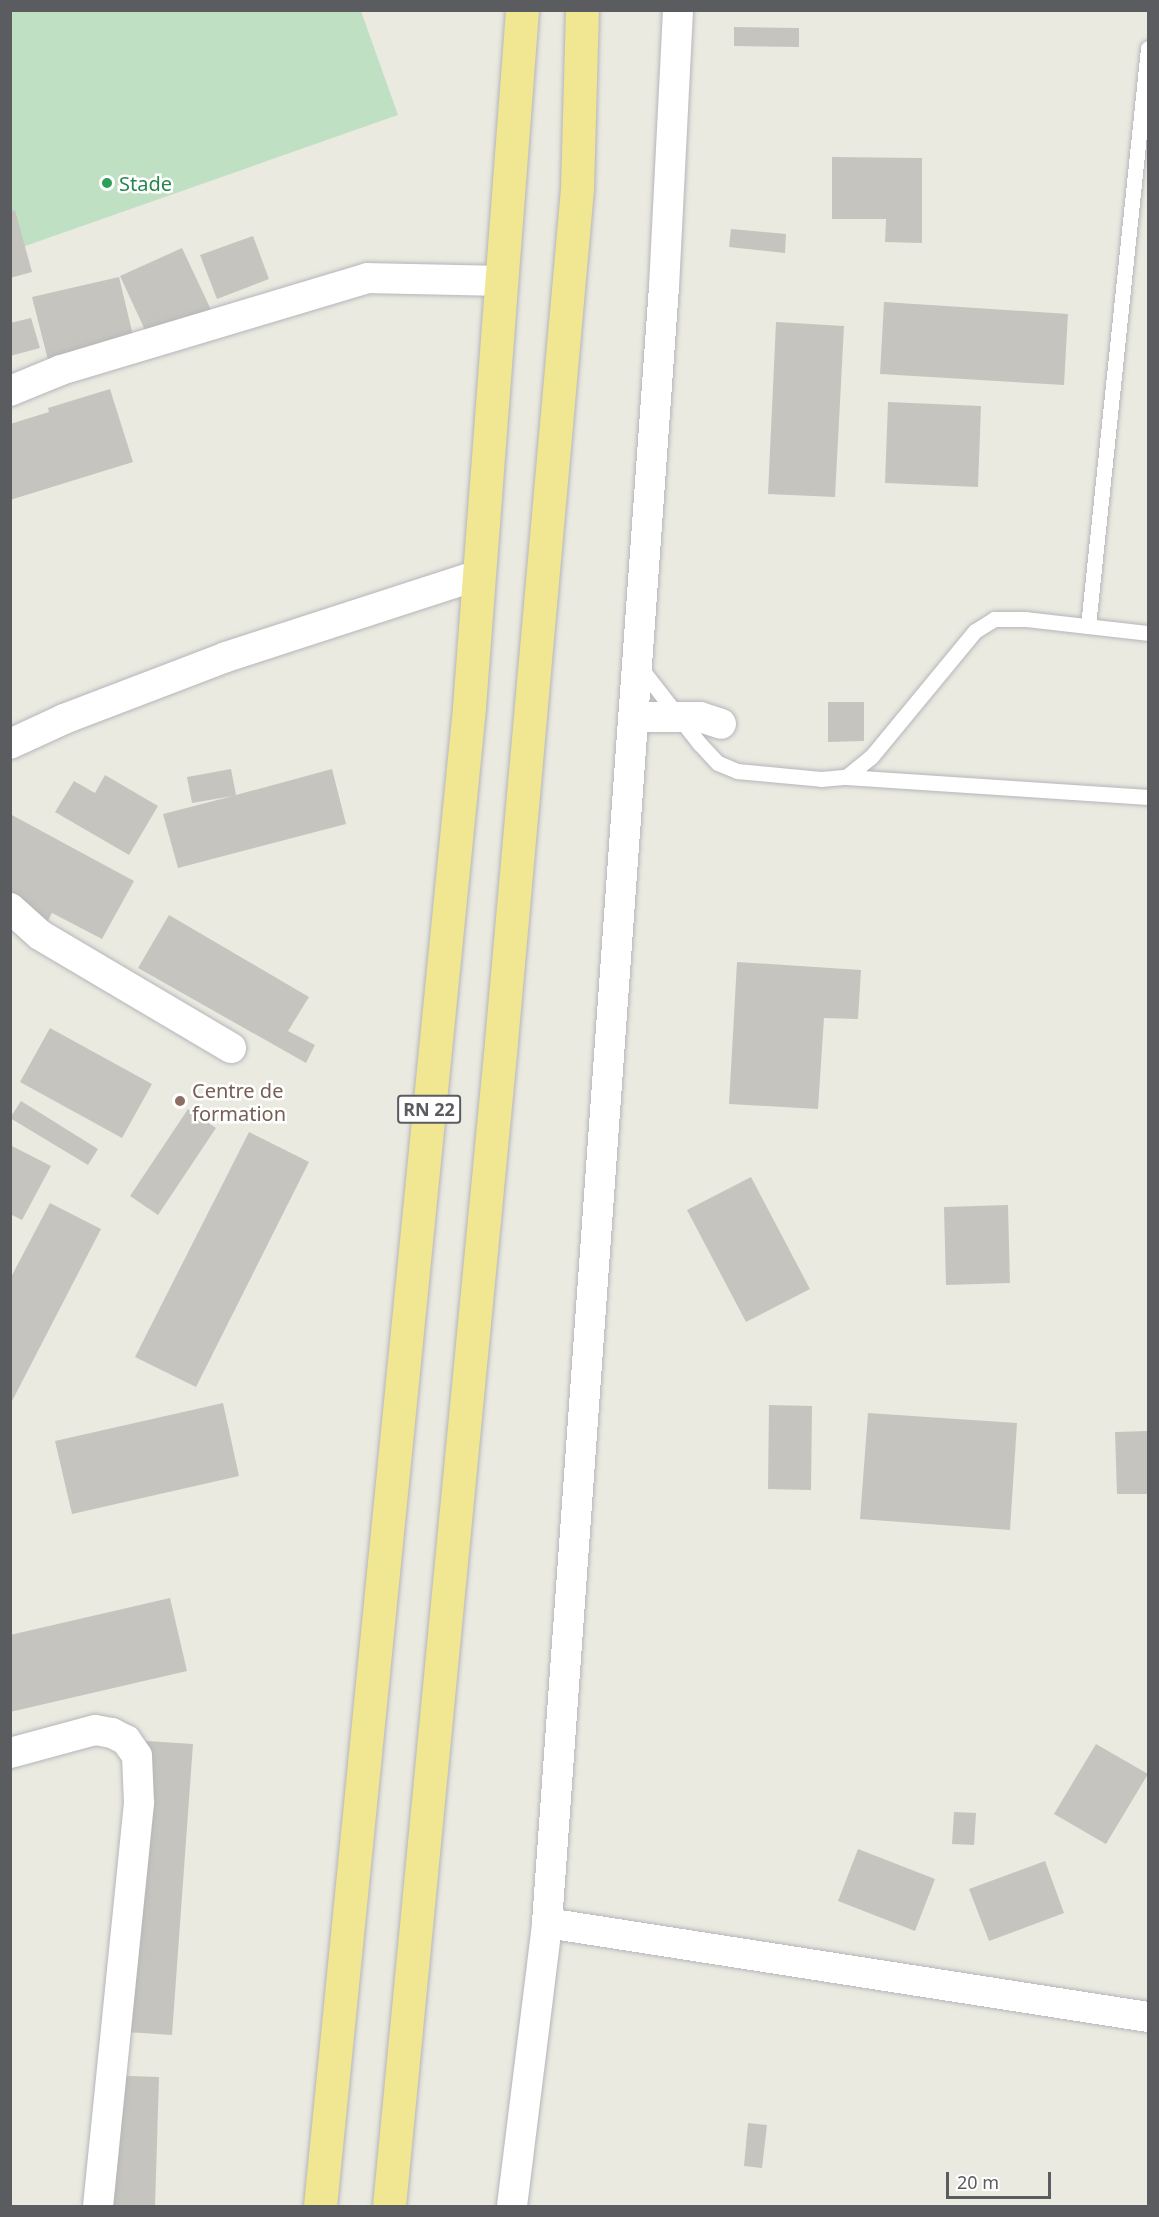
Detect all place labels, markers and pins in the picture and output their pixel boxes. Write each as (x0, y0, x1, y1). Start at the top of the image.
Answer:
place label: Stade (119, 171, 172, 195)
marker: Stade (100, 176, 114, 190)
place label: Centre de formation (192, 1078, 286, 1125)
marker: Centre de formation (173, 1094, 187, 1108)

